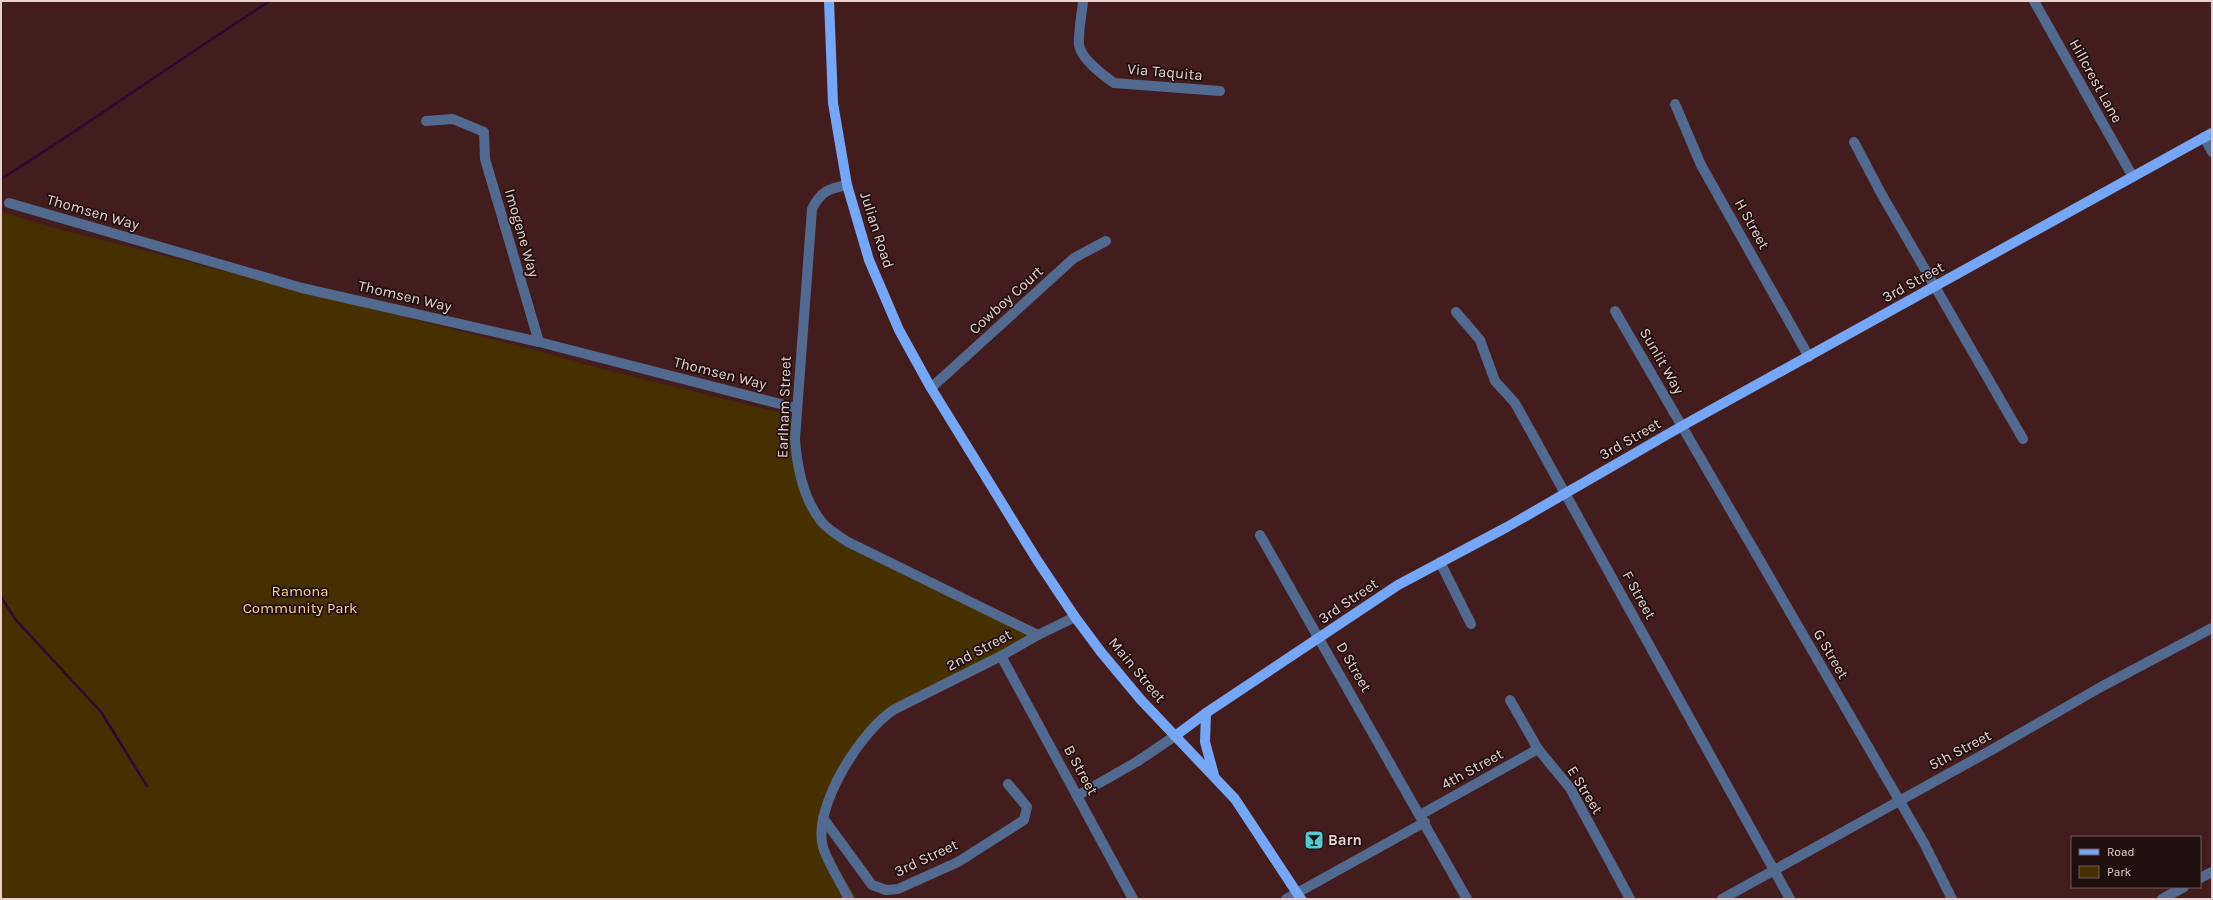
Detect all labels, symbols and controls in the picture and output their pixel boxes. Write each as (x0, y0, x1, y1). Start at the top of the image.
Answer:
street label: Hillcrest Lane (2066, 36, 2126, 126)
street label: Via Taquita (1127, 60, 1203, 84)
street label: Imogene Way (501, 187, 543, 279)
street label: Thomsen Way (45, 190, 141, 234)
street label: Julian Road (856, 190, 898, 270)
street label: H Street (1731, 196, 1773, 253)
street label: 3rd Street (1879, 257, 1947, 306)
street label: Cowboy Court (965, 262, 1047, 338)
street label: Thomsen Way (357, 277, 453, 315)
street label: Sunlit Way (1636, 325, 1688, 397)
street label: Thomsen Way (672, 353, 768, 393)
street label: Earlham Street (773, 355, 795, 458)
street label: 3rd Street (1596, 414, 1664, 464)
street label: F Street (1618, 568, 1660, 623)
street label: 3rd Street (1315, 574, 1381, 627)
park label: Ramona Community Park (243, 582, 357, 617)
street label: 2nd Street (943, 625, 1015, 675)
street label: G Street (1810, 626, 1853, 682)
street label: Main Street (1105, 634, 1170, 706)
street label: D Street (1333, 639, 1376, 695)
street label: 5th Street (1926, 726, 1995, 774)
street label: B Street (1060, 742, 1102, 798)
street label: 4th Street (1438, 745, 1506, 793)
street label: E Street (1563, 763, 1607, 818)
bar icon: Barn (1303, 829, 1325, 851)
place label: Barn (1328, 831, 1362, 849)
street label: 3rd Street (891, 835, 961, 881)
legend (2071, 836, 2201, 888)
text: Road (2107, 845, 2135, 859)
text: Park (2107, 865, 2132, 879)

